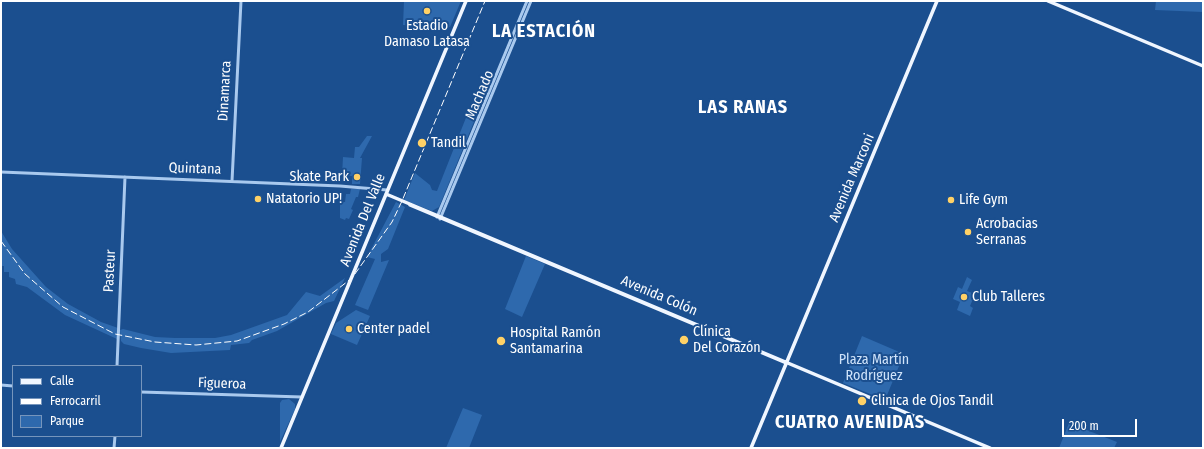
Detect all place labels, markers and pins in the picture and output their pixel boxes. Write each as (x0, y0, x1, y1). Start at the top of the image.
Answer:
marker: Estadio Damaso Latasa (422, 6, 432, 16)
place label: Estadio Damaso Latasa (384, 18, 470, 50)
place label: Tandil (431, 135, 466, 151)
marker: Tandil (416, 137, 428, 149)
place label: Skate Park (289, 169, 349, 185)
marker: Skate Park (352, 172, 362, 182)
place label: Natatorio UP! (266, 191, 342, 207)
place label: Life Gym (959, 192, 1008, 208)
marker: Natatorio UP! (253, 194, 263, 204)
marker: Life Gym (946, 195, 956, 205)
place label: Acrobacias Serranas (976, 216, 1038, 248)
marker: Acrobacias Serranas (963, 227, 973, 237)
place label: Club Talleres (972, 289, 1045, 305)
marker: Club Talleres (959, 292, 969, 302)
place label: Center padel (357, 321, 430, 337)
marker: Center padel (344, 324, 354, 334)
place label: Clínica Del Corazón (693, 324, 761, 356)
place label: Hospital Ramón Santamarina (510, 325, 601, 358)
marker: Clínica Del Corazón (678, 334, 690, 346)
marker: Hospital Ramón Santamarina (495, 335, 507, 347)
place label: Clinica de Ojos Tandil (871, 393, 994, 409)
marker: Clinica de Ojos Tandil (856, 395, 868, 407)

